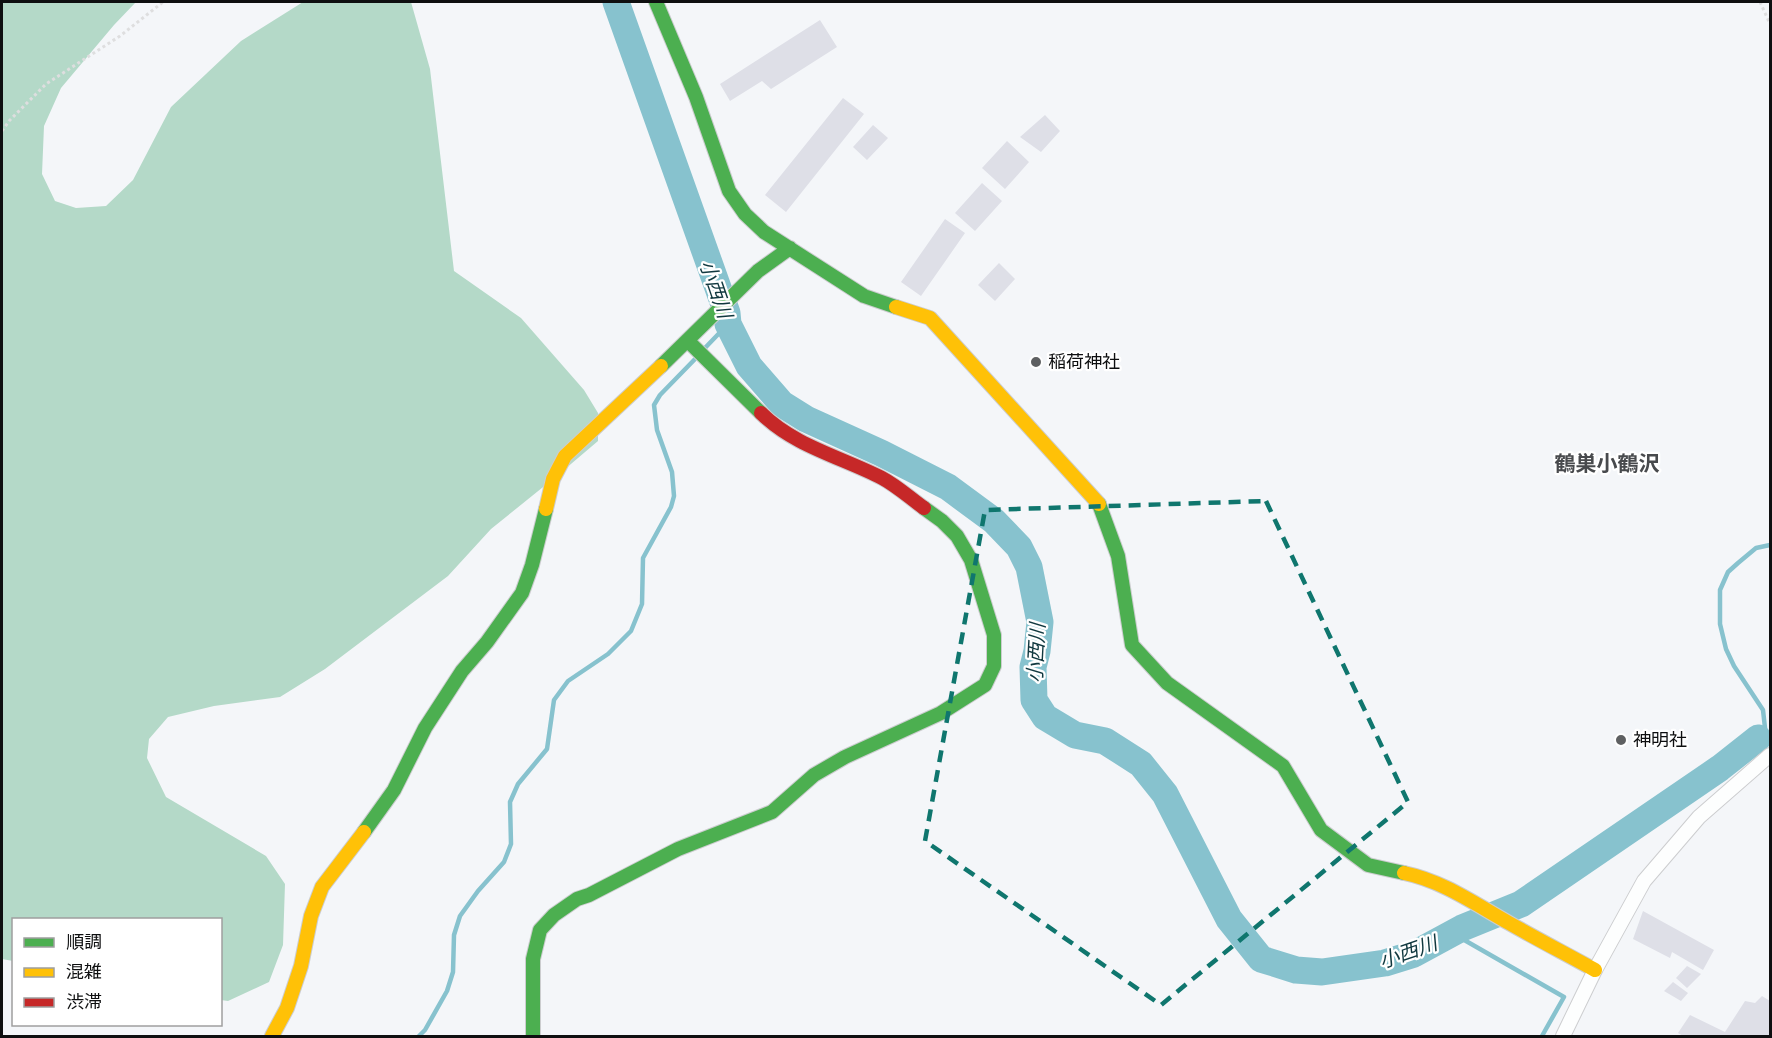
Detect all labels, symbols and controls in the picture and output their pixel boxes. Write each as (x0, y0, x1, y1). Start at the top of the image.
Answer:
water label: 小西川 (695, 257, 738, 323)
place label: 稲荷神社 (1048, 351, 1120, 373)
marker: 稲荷神社 (1029, 355, 1043, 369)
district label: 鶴巣小鶴沢 (1555, 451, 1660, 476)
water label: 小西川 (1022, 620, 1050, 684)
place label: 神明社 (1633, 729, 1687, 751)
marker: 神明社 (1614, 733, 1628, 747)
legend (12, 918, 222, 1026)
water label: 小西川 (1376, 930, 1442, 973)
text: 順調 (66, 931, 102, 953)
text: 混雑 (66, 961, 102, 983)
text: 渋滞 (66, 991, 102, 1013)

